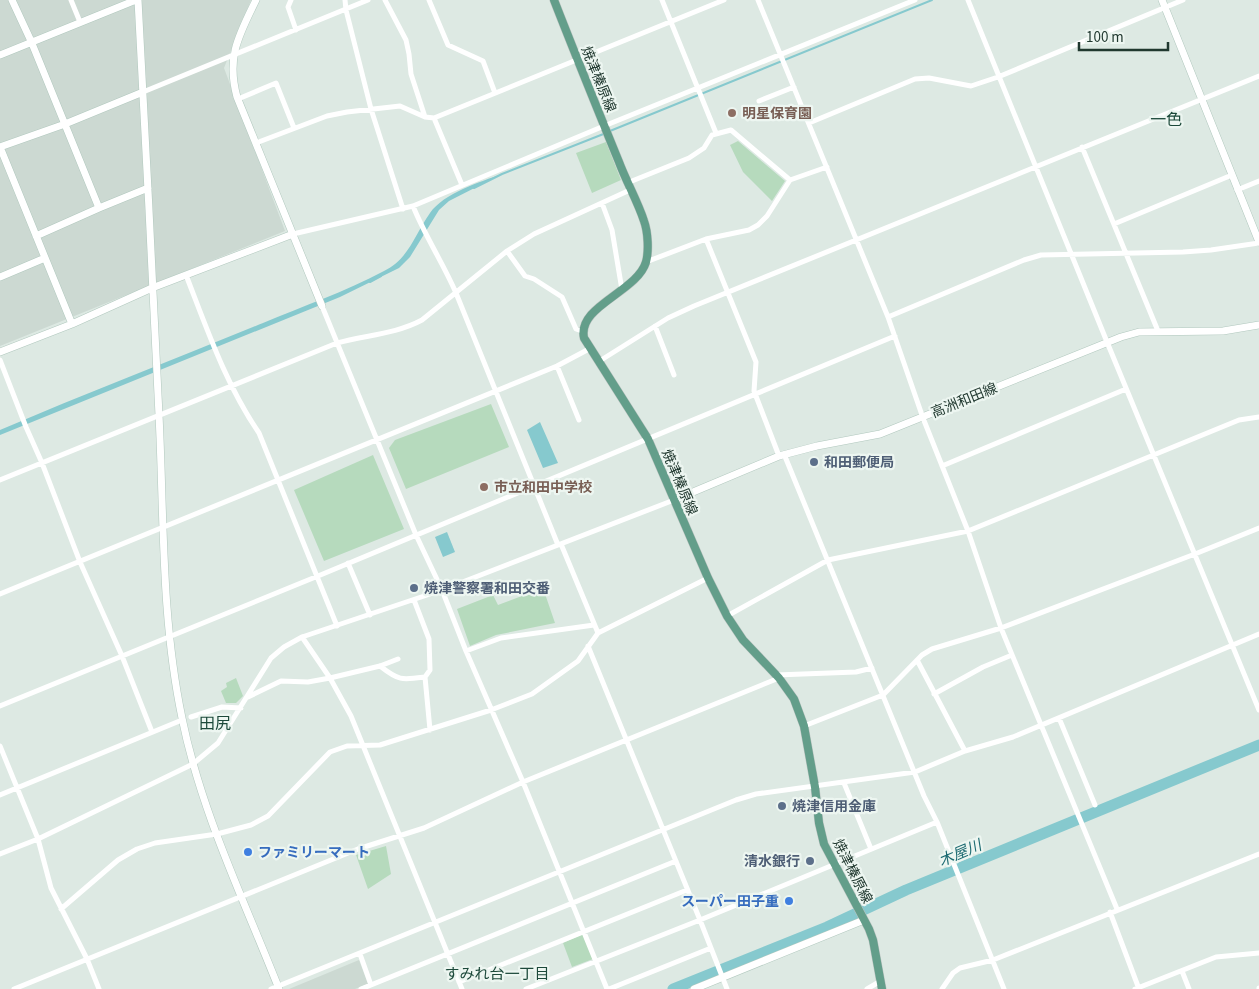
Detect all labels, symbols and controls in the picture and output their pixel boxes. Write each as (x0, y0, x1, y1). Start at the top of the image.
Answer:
scale bar (1079, 20, 1168, 52)
text: 100 m (1086, 27, 1124, 48)
street label: 焼津榛原線 (576, 43, 620, 116)
place label: 明星保育園 (742, 104, 812, 124)
marker: 明星保育園 (726, 107, 738, 119)
district label: 一色 (1150, 109, 1182, 131)
street label: 高洲和田線 (928, 379, 1001, 423)
street label: 焼津榛原線 (656, 446, 702, 519)
place label: 和田郵便局 (824, 453, 894, 473)
marker: 和田郵便局 (808, 456, 820, 468)
place label: 市立和田中学校 (494, 478, 592, 498)
marker: 市立和田中学校 (478, 481, 490, 493)
place label: 焼津警察署和田交番 (424, 579, 550, 599)
marker: 焼津警察署和田交番 (408, 582, 420, 594)
district label: 田尻 (199, 713, 231, 735)
place label: 焼津信用金庫 (792, 797, 876, 817)
marker: 焼津信用金庫 (776, 800, 788, 812)
water label: 木屋川 (935, 834, 987, 872)
street label: 焼津榛原線 (827, 836, 877, 907)
place label: ファミリーマート (258, 843, 370, 863)
marker: ファミリーマート (242, 846, 254, 858)
place label: 清水銀行 (744, 852, 800, 872)
marker: 清水銀行 (804, 855, 816, 867)
place label: スーパー田子重 (681, 892, 779, 912)
marker: スーパー田子重 (783, 895, 795, 907)
district label: すみれ台一丁目 (444, 964, 550, 985)

